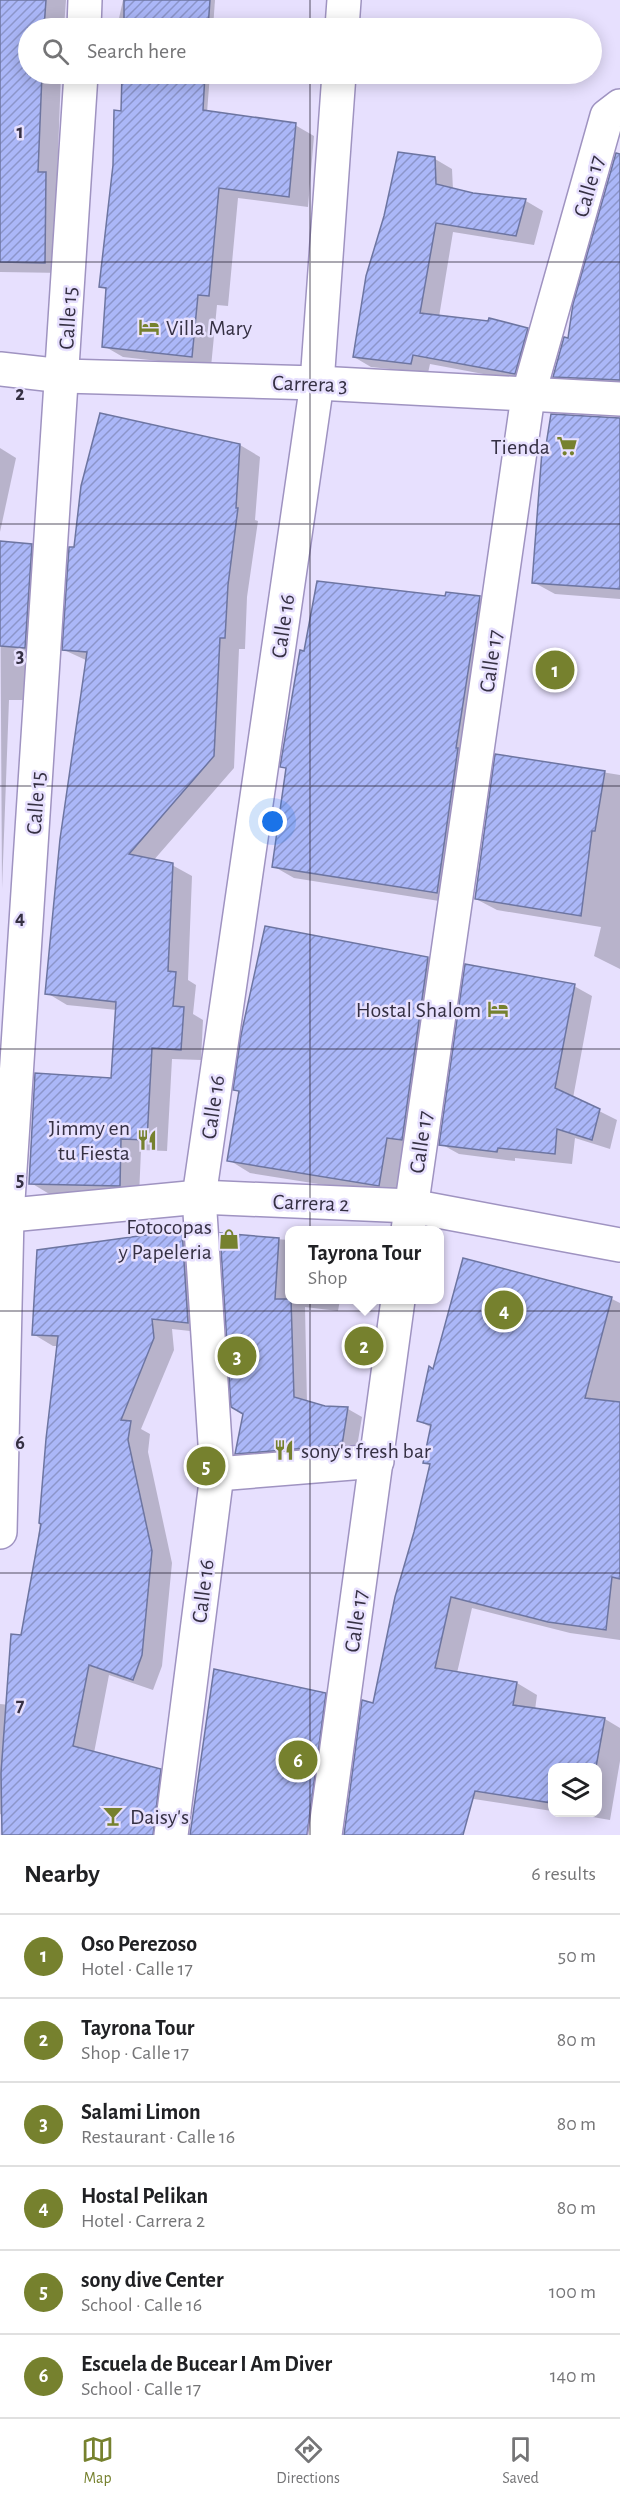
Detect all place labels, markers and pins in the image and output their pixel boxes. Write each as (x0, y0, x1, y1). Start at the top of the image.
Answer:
hotel icon: Villa Mary (137, 315, 161, 339)
place label: Villa Mary (166, 317, 253, 339)
supermarket icon: Tienda (555, 434, 579, 458)
place label: Tienda (491, 436, 550, 458)
pin: 1 (536, 648, 574, 692)
hotel icon: Hostal Shalom (486, 997, 510, 1021)
place label: Hostal Shalom (356, 999, 481, 1021)
place label: Jimmy en tu Fiesta (49, 1117, 130, 1164)
restaurant icon: Jimmy en tu Fiesta (135, 1128, 159, 1152)
place label: Fotocopas y Papeleria (117, 1216, 212, 1263)
shop icon: Fotocopas y Papeleria (217, 1227, 241, 1251)
pin: 4 (484, 1288, 524, 1332)
pin: 2 (344, 1324, 384, 1368)
pin: 3 (218, 1334, 256, 1378)
restaurant icon: sony's fresh bar (272, 1438, 296, 1462)
place label: sony's fresh bar (301, 1440, 431, 1462)
pin: 5 (186, 1444, 226, 1488)
pin: 6 (278, 1738, 318, 1782)
bar icon: Daisy's (101, 1804, 125, 1828)
place label: Daisy's (130, 1806, 189, 1828)

